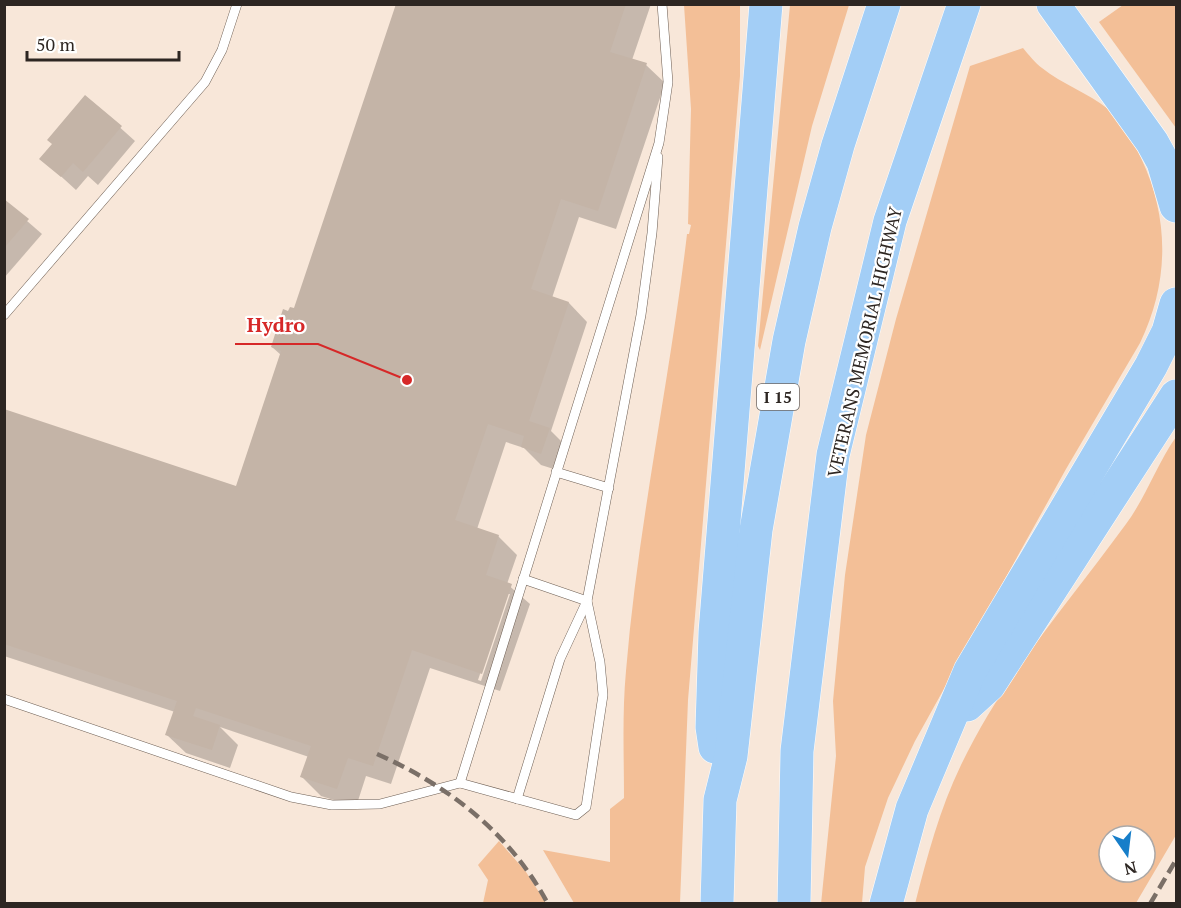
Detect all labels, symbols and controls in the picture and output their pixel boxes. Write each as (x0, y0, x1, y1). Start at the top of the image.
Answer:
scale bar (27, 24, 178, 62)
text: 50 m (36, 32, 76, 56)
street label: VETERANS MEMORIAL HIGHWAY (821, 204, 907, 480)
callout: Hydro (235, 306, 318, 344)
text: Hydro (247, 311, 305, 338)
road number: I 15 (757, 384, 799, 410)
north arrow (1097, 824, 1157, 884)
text: N (1122, 856, 1139, 881)

